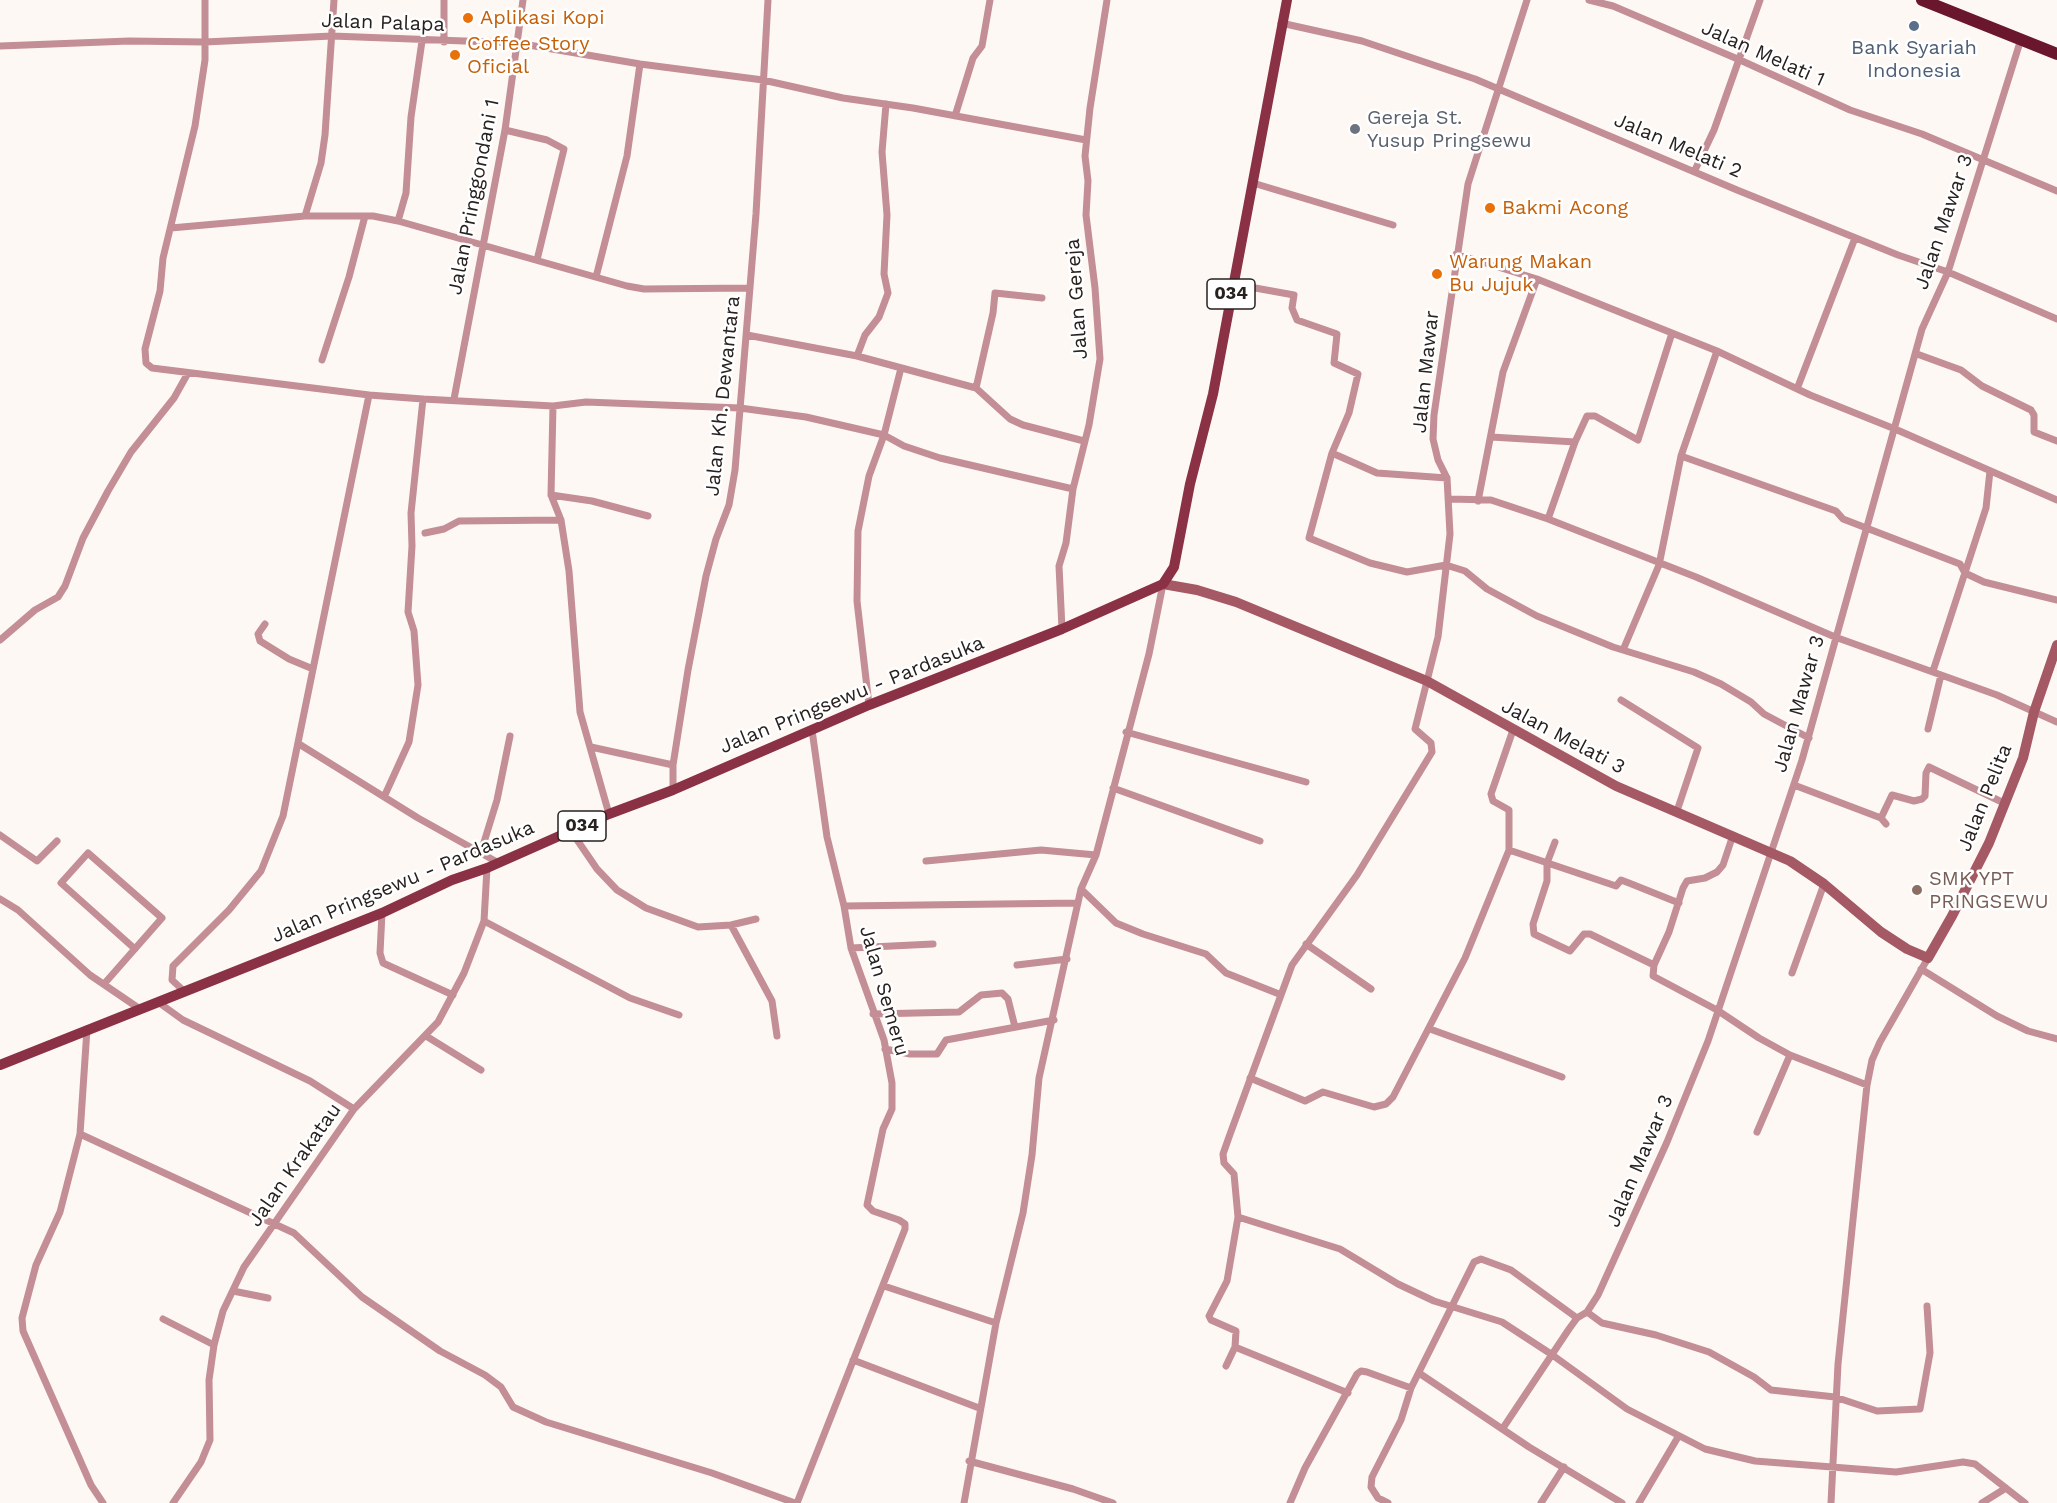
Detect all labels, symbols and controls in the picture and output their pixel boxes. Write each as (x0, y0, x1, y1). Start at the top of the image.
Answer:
place label: Aplikasi Kopi (480, 6, 604, 30)
street label: Jalan Palapa (321, 9, 445, 37)
marker: Aplikasi Kopi (461, 11, 475, 25)
street label: Jalan Melati 1 (1697, 16, 1829, 92)
marker: Bank Syariah Indonesia (1907, 19, 1921, 33)
place label: Coffee Story Oficial (467, 32, 590, 79)
place label: Bank Syariah Indonesia (1851, 36, 1977, 83)
marker: Coffee Story Oficial (448, 48, 462, 62)
street label: Jalan Pringgondani 1 (443, 97, 505, 297)
place label: Gereja St. Yusup Pringsewu (1367, 106, 1532, 153)
street label: Jalan Melati 2 (1610, 108, 1746, 184)
marker: Gereja St. Yusup Pringsewu (1348, 122, 1362, 136)
street label: Jalan Mawar 3 (1910, 151, 1978, 293)
place label: Bakmi Acong (1502, 196, 1628, 220)
marker: Bakmi Acong (1483, 201, 1497, 215)
street label: Jalan Gereja (1061, 238, 1093, 360)
place label: Warung Makan Bu Jujuk (1449, 250, 1592, 297)
marker: Warung Makan Bu Jujuk (1430, 267, 1444, 281)
road number: 034 (1207, 279, 1255, 309)
street label: Jalan Kh. Dewantara (701, 295, 745, 497)
street label: Jalan Mawar (1408, 310, 1444, 434)
street label: Jalan Pringsewu - Pardasuka (716, 631, 988, 759)
street label: Jalan Mawar 3 (1768, 633, 1830, 775)
street label: Jalan Melati 3 (1497, 694, 1629, 780)
street label: Jalan Pelita (1953, 741, 2017, 855)
road number: 034 (558, 811, 606, 841)
street label: Jalan Pringsewu - Pardasuka (268, 816, 538, 948)
place label: SMK YPT PRINGSEWU (1929, 867, 2049, 914)
marker: SMK YPT PRINGSEWU (1910, 883, 1924, 897)
street label: Jalan Semeru (854, 923, 914, 1059)
street label: Jalan Mawar 3 (1601, 1091, 1679, 1231)
street label: Jalan Krakatau (243, 1099, 347, 1231)

